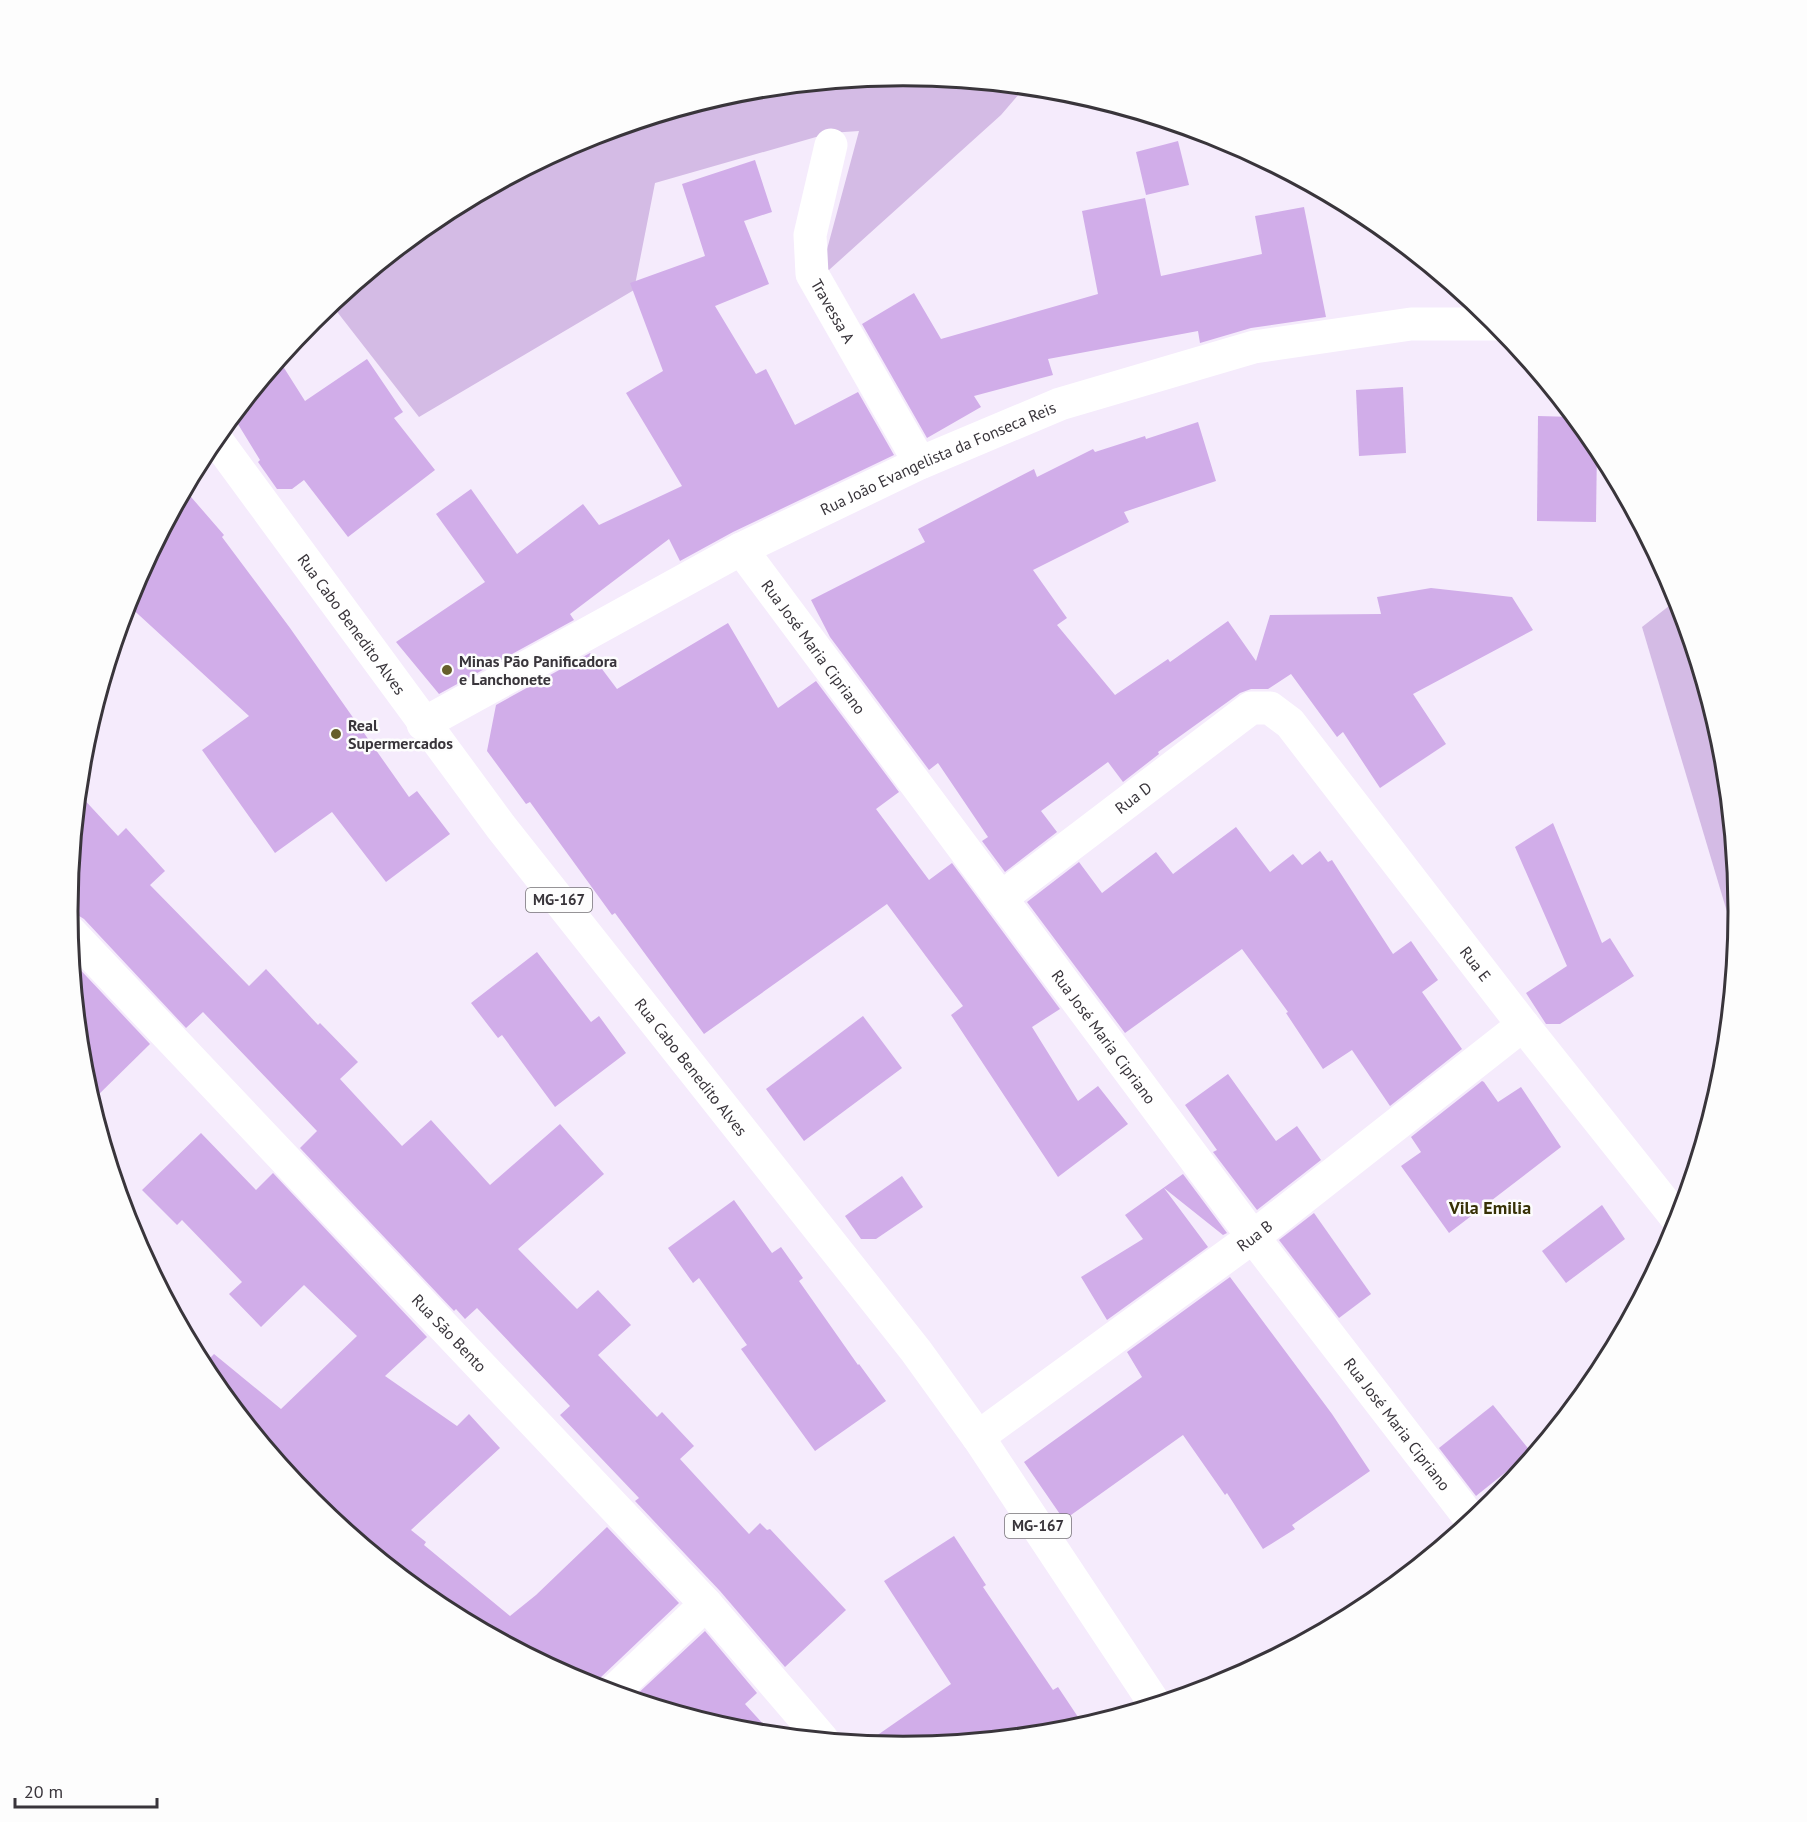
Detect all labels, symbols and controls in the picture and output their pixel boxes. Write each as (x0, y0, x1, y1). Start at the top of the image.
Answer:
street label: Travessa A (807, 275, 860, 347)
street label: Rua João Evangelista da Fonseca Reis (817, 397, 1059, 519)
street label: Rua Cabo Benedito Alves (293, 550, 410, 699)
street label: Rua José Maria Cipriano (757, 576, 870, 718)
place label: Minas Pão Panificadora e Lanchonete (459, 651, 617, 689)
marker: Minas Pão Panificadora e Lanchonete (440, 663, 454, 677)
place label: Real Supermercados (348, 715, 453, 753)
marker: Real Supermercados (329, 727, 343, 741)
street label: Rua D (1111, 777, 1155, 818)
road number: MG-167 (526, 888, 592, 912)
street label: Rua E (1456, 942, 1495, 985)
street label: Rua José Maria Cipriano (1048, 966, 1160, 1108)
street label: Rua Cabo Benedito Alves (630, 994, 752, 1140)
district label: Vila Emilia (1448, 1196, 1531, 1219)
street label: Rua B (1233, 1216, 1276, 1256)
street label: Rua São Bento (408, 1290, 491, 1376)
street label: Rua José Maria Cipriano (1340, 1354, 1455, 1495)
road number: MG-167 (1005, 1514, 1071, 1538)
scale bar (15, 1771, 158, 1809)
text: 20 m (24, 1780, 63, 1803)

